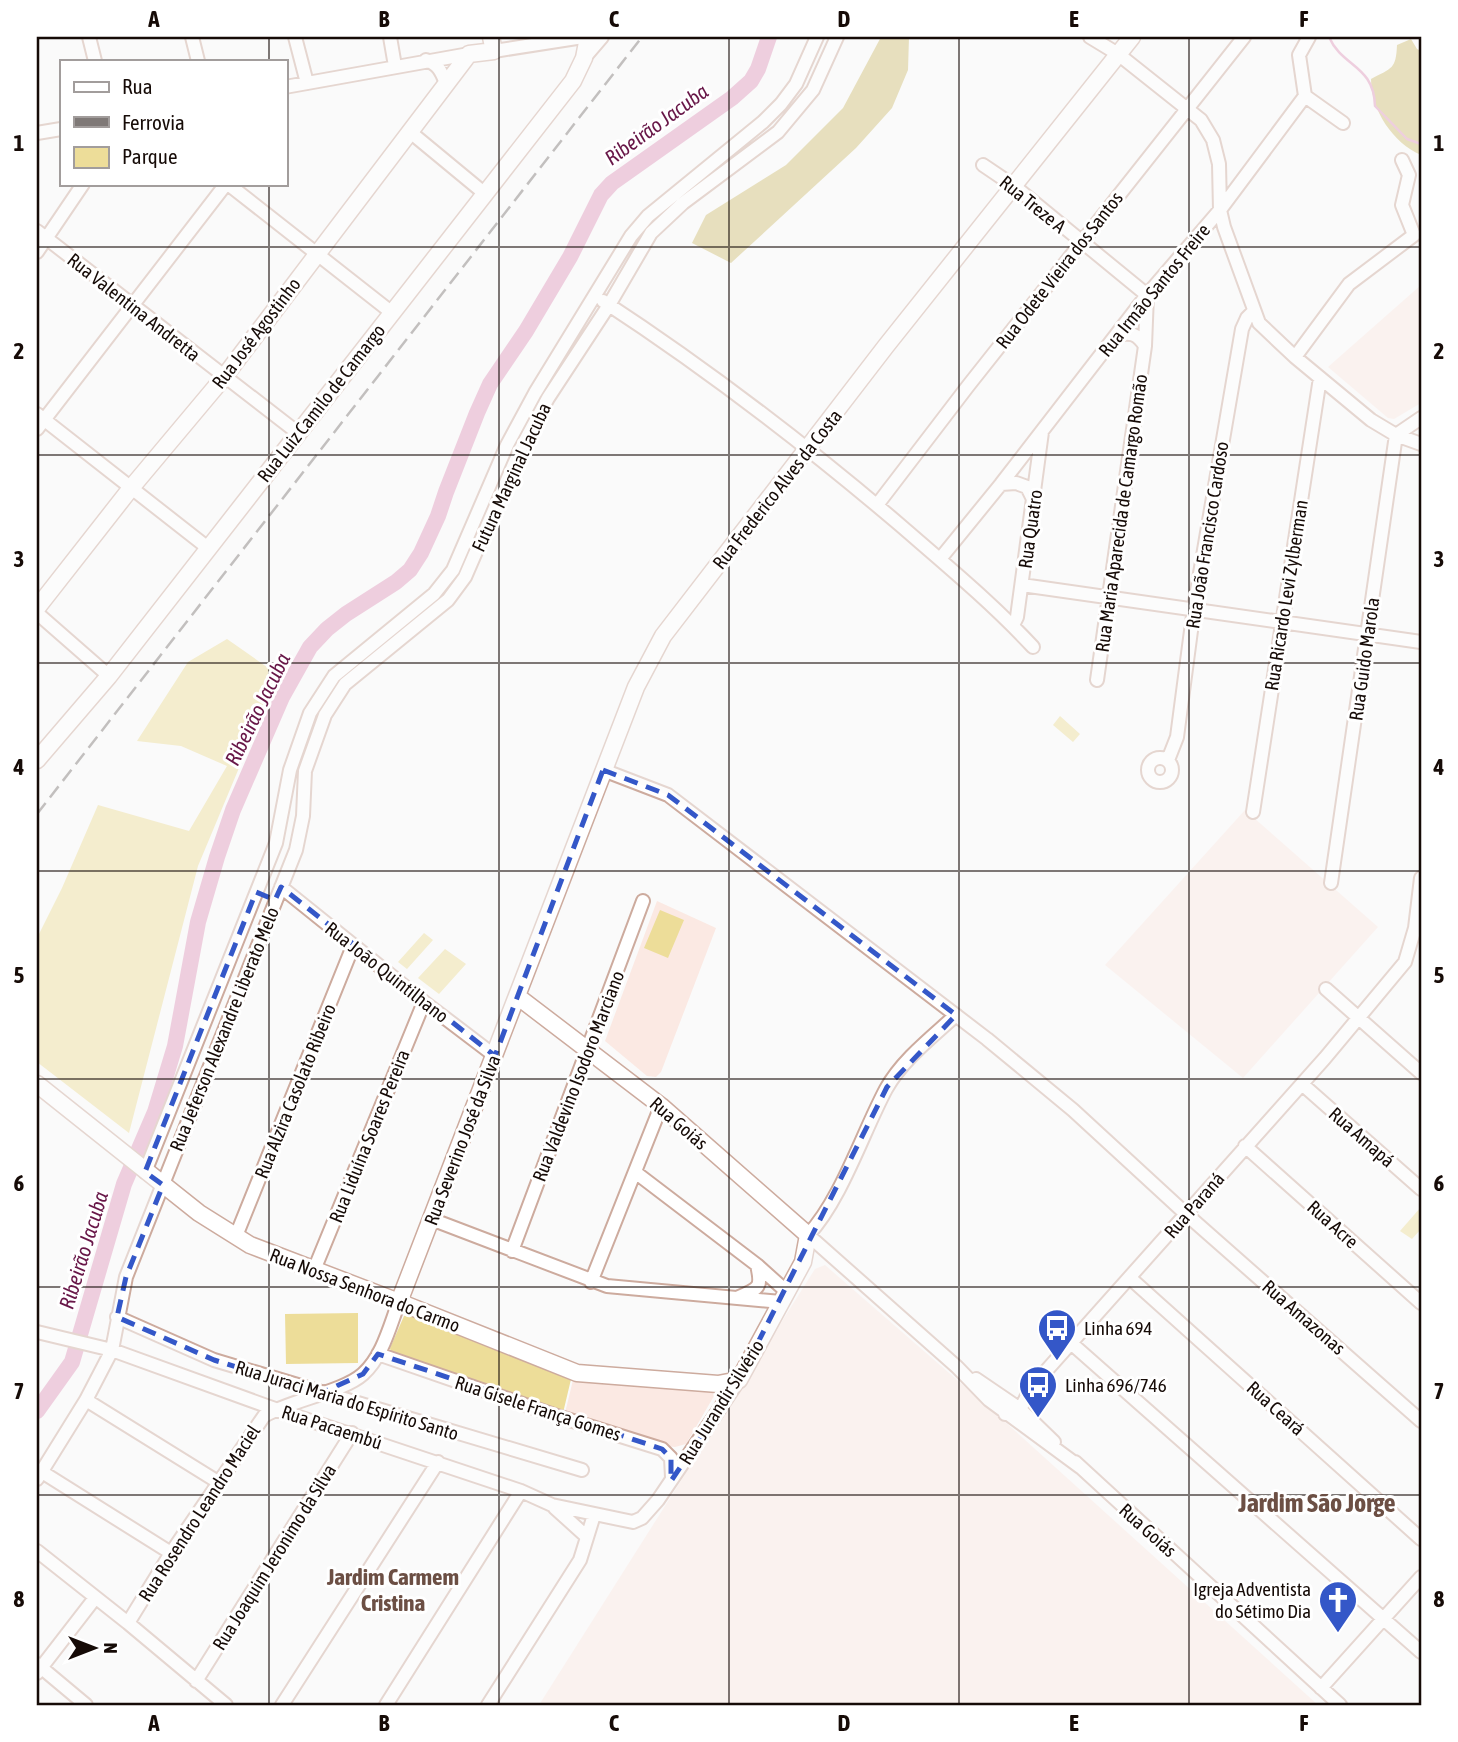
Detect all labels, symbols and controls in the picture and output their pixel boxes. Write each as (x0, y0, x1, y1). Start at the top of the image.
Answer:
text: A (147, 6, 160, 32)
text: B (379, 6, 390, 32)
text: C (609, 6, 620, 32)
text: D (838, 6, 851, 32)
text: E (1069, 6, 1079, 32)
text: F (1299, 6, 1309, 32)
legend (60, 60, 287, 186)
text: Rua (122, 74, 152, 98)
water label: Ribeirão Jacuba (600, 78, 713, 170)
text: Ferrovia (122, 110, 185, 134)
text: 1 (14, 130, 25, 156)
text: 1 (1434, 130, 1445, 156)
text: Parque (122, 144, 177, 168)
street label: Rua Treze A (995, 171, 1071, 238)
street label: Rua Odete Vieira dos Santos (991, 187, 1127, 353)
street label: Rua Irmão Santos Freire (1094, 219, 1214, 361)
street label: Rua Valentina Andretta (63, 248, 205, 366)
street label: Rua José Agostinho (207, 273, 305, 393)
street label: Rua Luiz Camilo de Camargo (253, 320, 389, 486)
text: 2 (14, 338, 24, 364)
text: 2 (1434, 338, 1444, 364)
street label: Rua Maria Aparecida de Camargo Romão (1091, 372, 1151, 653)
street label: Futura Marginal Jacuba (467, 399, 555, 555)
street label: Rua Frederico Alves da Costa (708, 405, 846, 573)
street label: Rua João Francisco Cardoso (1181, 440, 1233, 630)
street label: Rua Quatro (1014, 488, 1046, 570)
street label: Rua Ricardo Levi Zylberman (1260, 498, 1312, 692)
text: 3 (14, 546, 24, 572)
text: 3 (1434, 546, 1444, 572)
street label: Rua Guido Marola (1344, 596, 1384, 722)
water label: Ribeirão Jacuba (220, 649, 295, 769)
text: 4 (13, 754, 25, 780)
text: 4 (1433, 754, 1445, 780)
street label: Rua Jeferson Alexandre Liberato Melo (165, 904, 283, 1154)
street label: Rua João Quintilhano (321, 917, 453, 1027)
text: 5 (14, 962, 25, 988)
text: 5 (1434, 962, 1445, 988)
street label: Rua Valdevino Isodoro Marciano (528, 967, 628, 1185)
street label: Rua Alzira Casolato Ribeiro (250, 1000, 340, 1182)
street label: Rua Liduína Soares Pereira (324, 1046, 414, 1226)
street label: Rua Severino José da Silva (419, 1052, 505, 1228)
street label: Rua Goiás (646, 1092, 712, 1154)
street label: Rua Amapá (1325, 1103, 1399, 1171)
street label: Rua Paraná (1159, 1168, 1229, 1242)
text: 6 (14, 1170, 25, 1196)
text: 6 (1434, 1170, 1445, 1196)
water label: Ribeirão Jacuba (54, 1188, 112, 1312)
street label: Rua Acre (1303, 1196, 1363, 1252)
street label: Rua Nossa Senhora do Carmo (267, 1244, 463, 1336)
street label: Rua Amazonas (1258, 1275, 1350, 1359)
bus stop icon: Linha 694 (1036, 1307, 1078, 1362)
place label: Linha 694 (1084, 1317, 1152, 1339)
street label: Rua Jurandir Silvério (674, 1336, 768, 1468)
street label: Rua Juraci Maria do Espírito Santo (233, 1356, 461, 1444)
bus stop icon: Linha 696/746 (1017, 1364, 1059, 1419)
street label: Rua Gisele França Gomes (452, 1371, 624, 1445)
place label: Linha 696/746 (1065, 1374, 1167, 1396)
street label: Rua Ceará (1243, 1376, 1309, 1440)
text: 7 (14, 1378, 24, 1404)
text: 7 (1434, 1378, 1444, 1404)
street label: Rua Pacaembú (279, 1400, 385, 1454)
street label: Rua Rosendro Leandro Maciel (134, 1421, 264, 1605)
street label: Rua Joaquim Jeronimo da Silva (208, 1460, 340, 1654)
district label: Jardim São Jorge (1237, 1488, 1396, 1518)
street label: Rua Goiás (1115, 1499, 1181, 1561)
district label: Jardim Carmem Cristina (326, 1564, 459, 1616)
place label: Igreja Adventista do Sétimo Dia (1193, 1578, 1311, 1622)
church icon: Igreja Adventista do Sétimo Dia (1317, 1579, 1359, 1634)
text: 8 (14, 1586, 25, 1612)
text: 8 (1434, 1586, 1445, 1612)
north arrow (60, 1612, 130, 1682)
text: N (100, 1642, 122, 1654)
text: A (147, 1710, 160, 1736)
text: B (379, 1710, 390, 1736)
text: C (609, 1710, 620, 1736)
text: D (838, 1710, 851, 1736)
text: E (1069, 1710, 1079, 1736)
text: F (1299, 1710, 1309, 1736)

